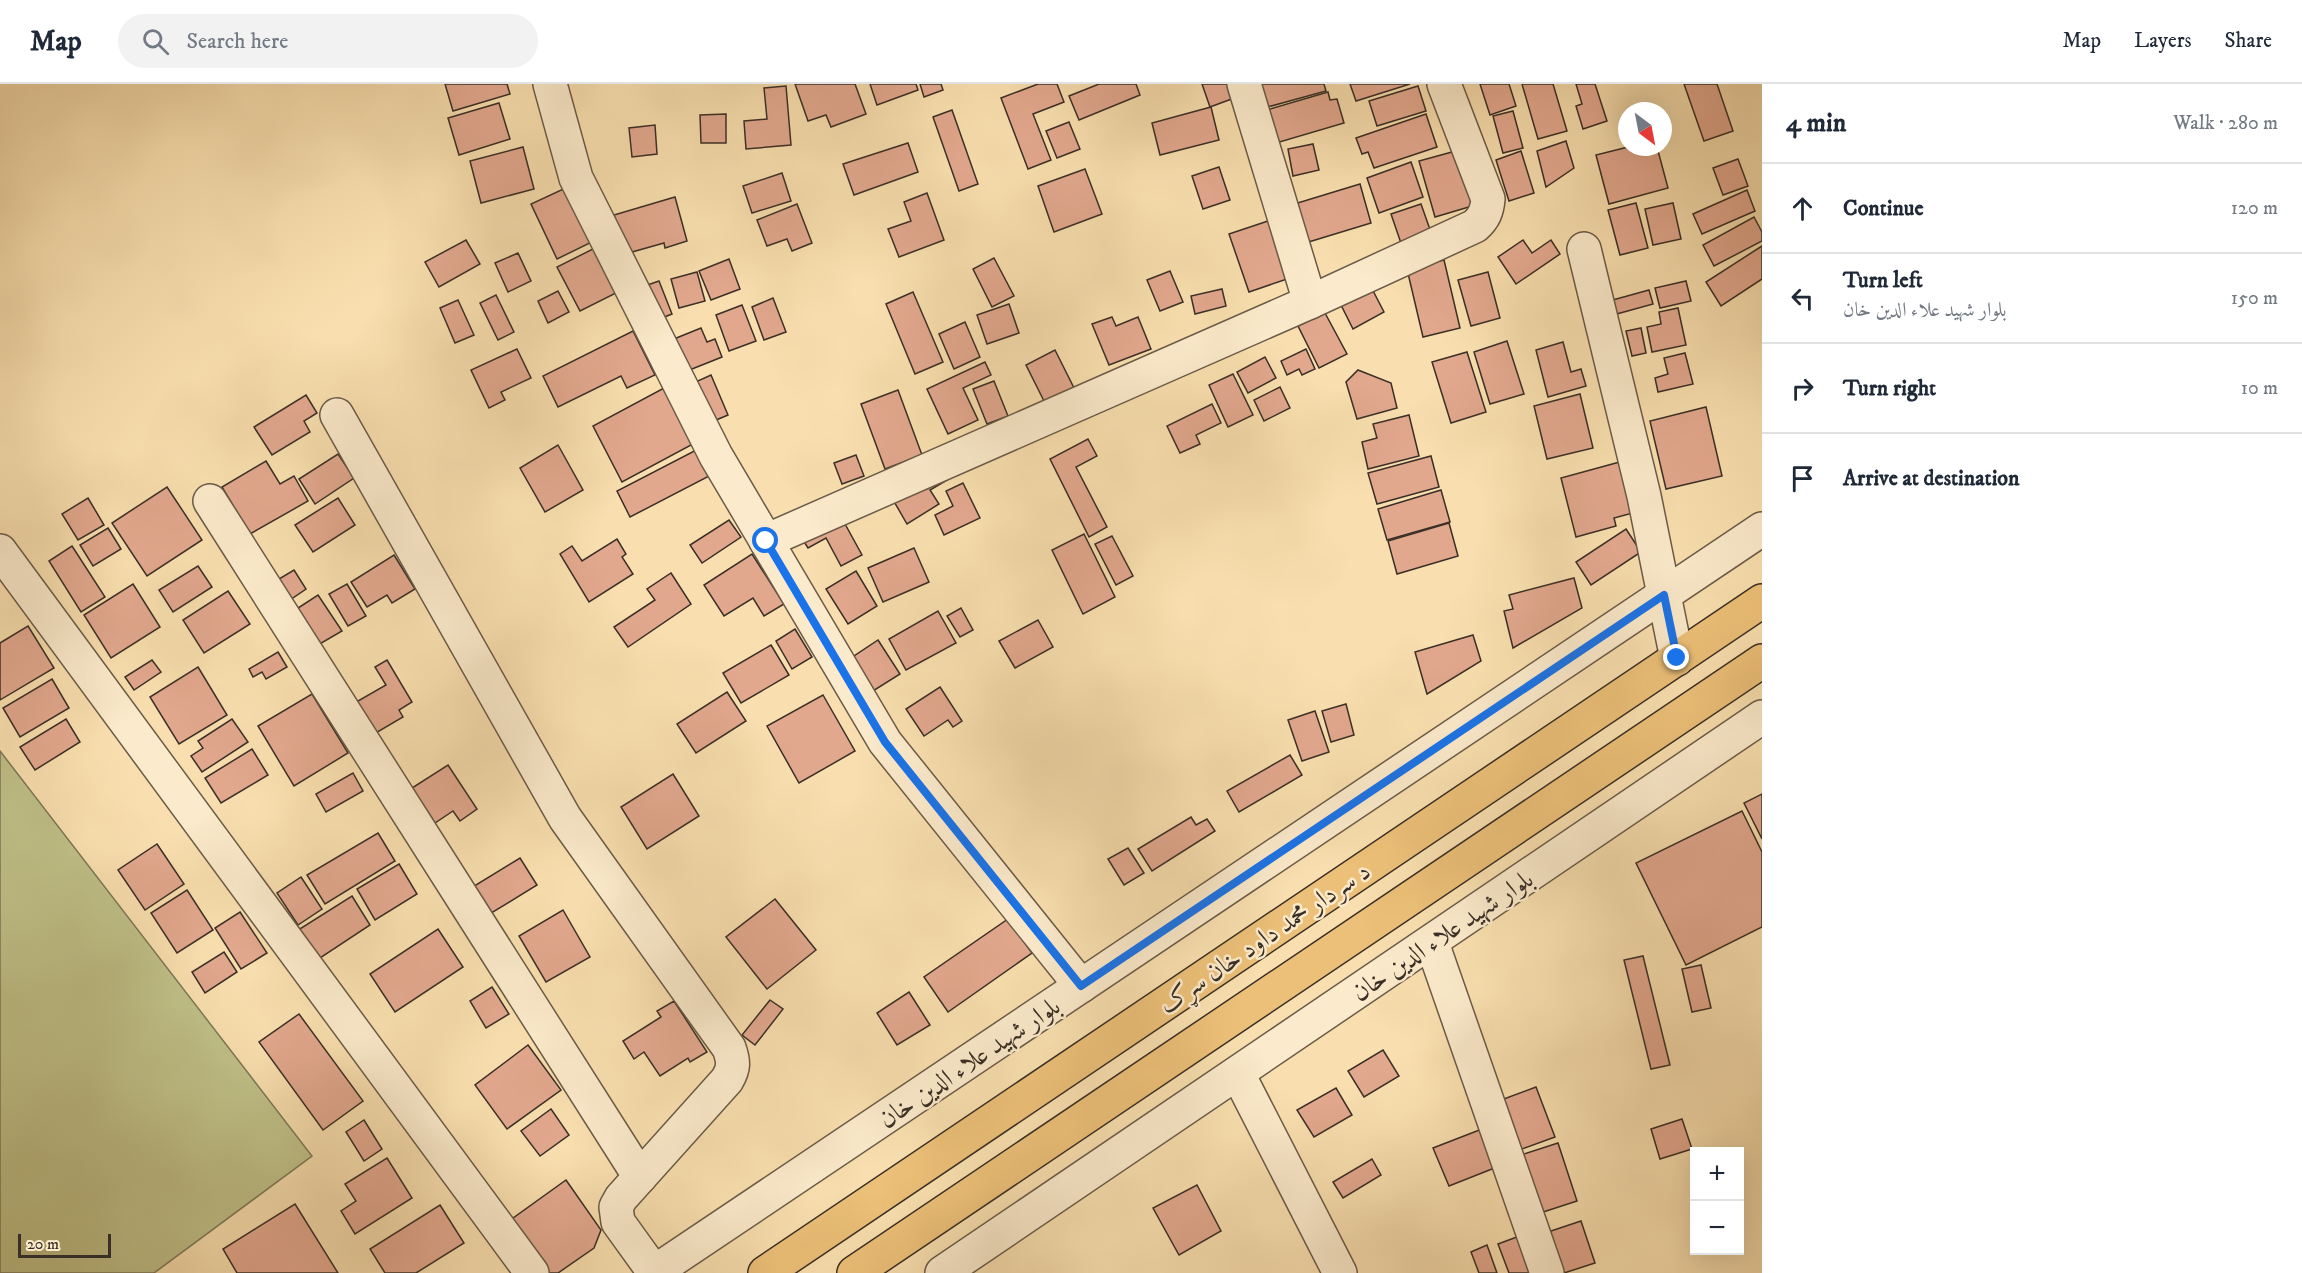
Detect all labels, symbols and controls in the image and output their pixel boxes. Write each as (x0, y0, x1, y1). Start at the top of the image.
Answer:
search box (118, 14, 538, 68)
text: Map (30, 24, 82, 59)
icon: search (139, 25, 172, 58)
text: Search here (187, 28, 288, 55)
text: Map (2062, 28, 2101, 54)
text: Layers (2134, 28, 2192, 54)
text: Share (2225, 28, 2272, 54)
north arrow (1618, 102, 1672, 156)
text: 4 min (1786, 107, 1846, 140)
text: Walk · 280 m (2173, 111, 2278, 136)
icon: ahead (1786, 192, 1819, 225)
text: Continue (1843, 195, 1924, 222)
text: 120 m (2231, 196, 2278, 221)
text: Turn left (1843, 267, 1923, 294)
icon: left (1786, 282, 1819, 315)
text: 150 m (2231, 286, 2278, 311)
text: بلوار شهید علاء الدین خان (1843, 298, 2007, 323)
icon: right (1786, 372, 1819, 405)
text: Turn right (1843, 375, 1936, 402)
text: 10 m (2241, 376, 2278, 401)
icon: arrive (1786, 462, 1819, 495)
text: Arrive at destination (1843, 465, 2020, 492)
route start (752, 527, 778, 553)
route end (1663, 644, 1689, 670)
street label: د سردار محمد داود خان سړک (1153, 855, 1379, 1024)
street label: بلوار شهید علاء الدین خان (1345, 863, 1540, 1009)
street label: بلوار شهید علاء الدین خان (872, 990, 1067, 1136)
map controls (1690, 1147, 1744, 1255)
button: + (1690, 1147, 1744, 1201)
button: − (1690, 1201, 1744, 1255)
scale bar (18, 1231, 111, 1258)
text: 20 m (27, 1234, 59, 1254)

